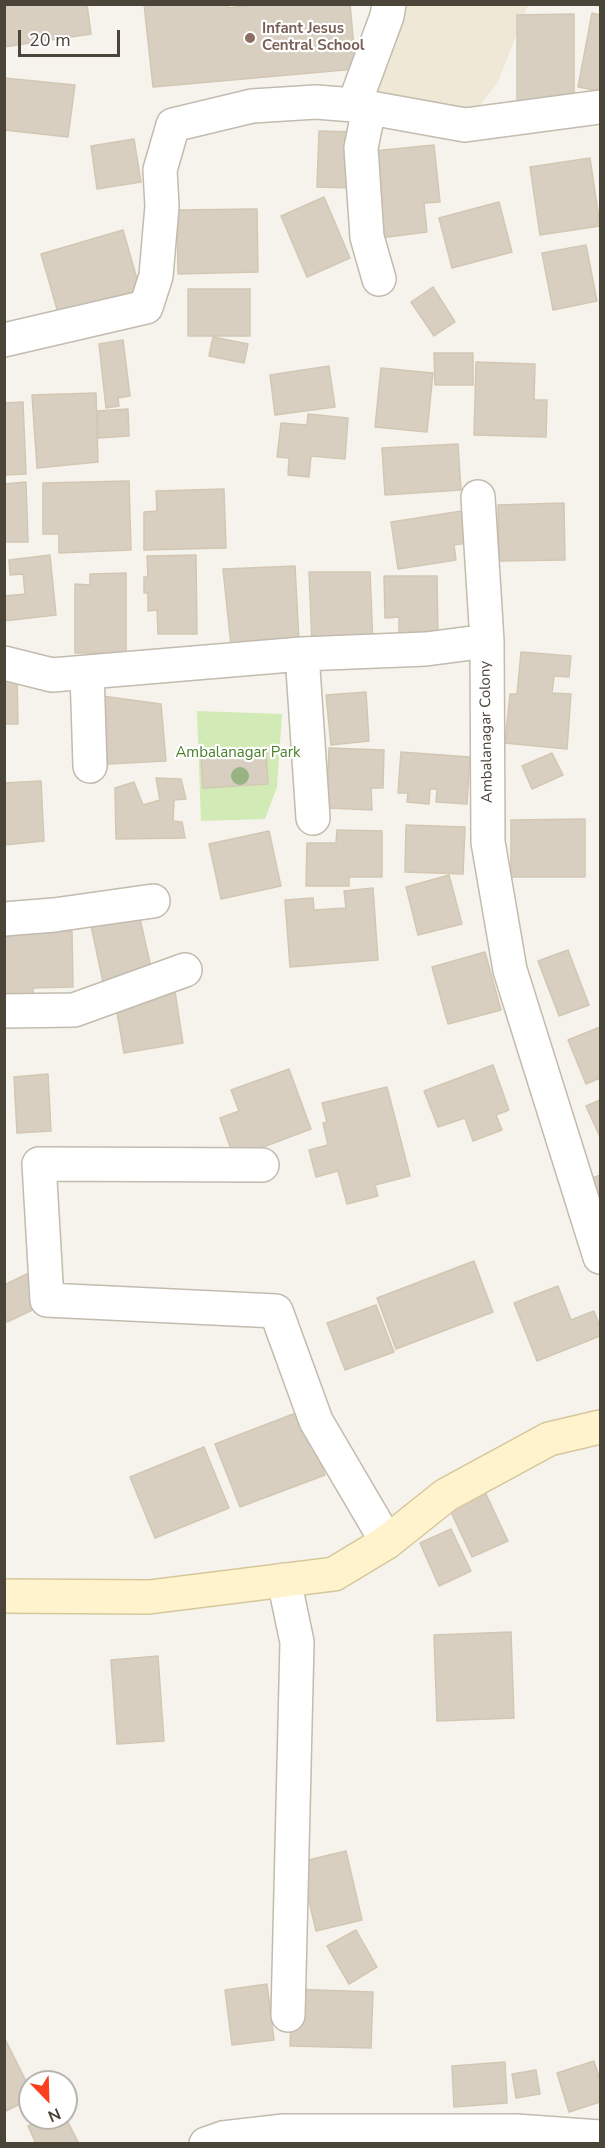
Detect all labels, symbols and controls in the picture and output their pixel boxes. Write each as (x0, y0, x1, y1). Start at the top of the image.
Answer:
scale bar (21, 18, 123, 56)
place label: Infant Jesus Central School (262, 20, 365, 55)
text: 20 m (29, 28, 71, 52)
marker: Infant Jesus Central School (243, 31, 257, 45)
street label: Ambalanagar Colony (477, 661, 497, 803)
park label: Ambalanagar Park (175, 744, 301, 762)
north arrow (18, 2070, 78, 2130)
text: N (44, 2102, 64, 2127)

